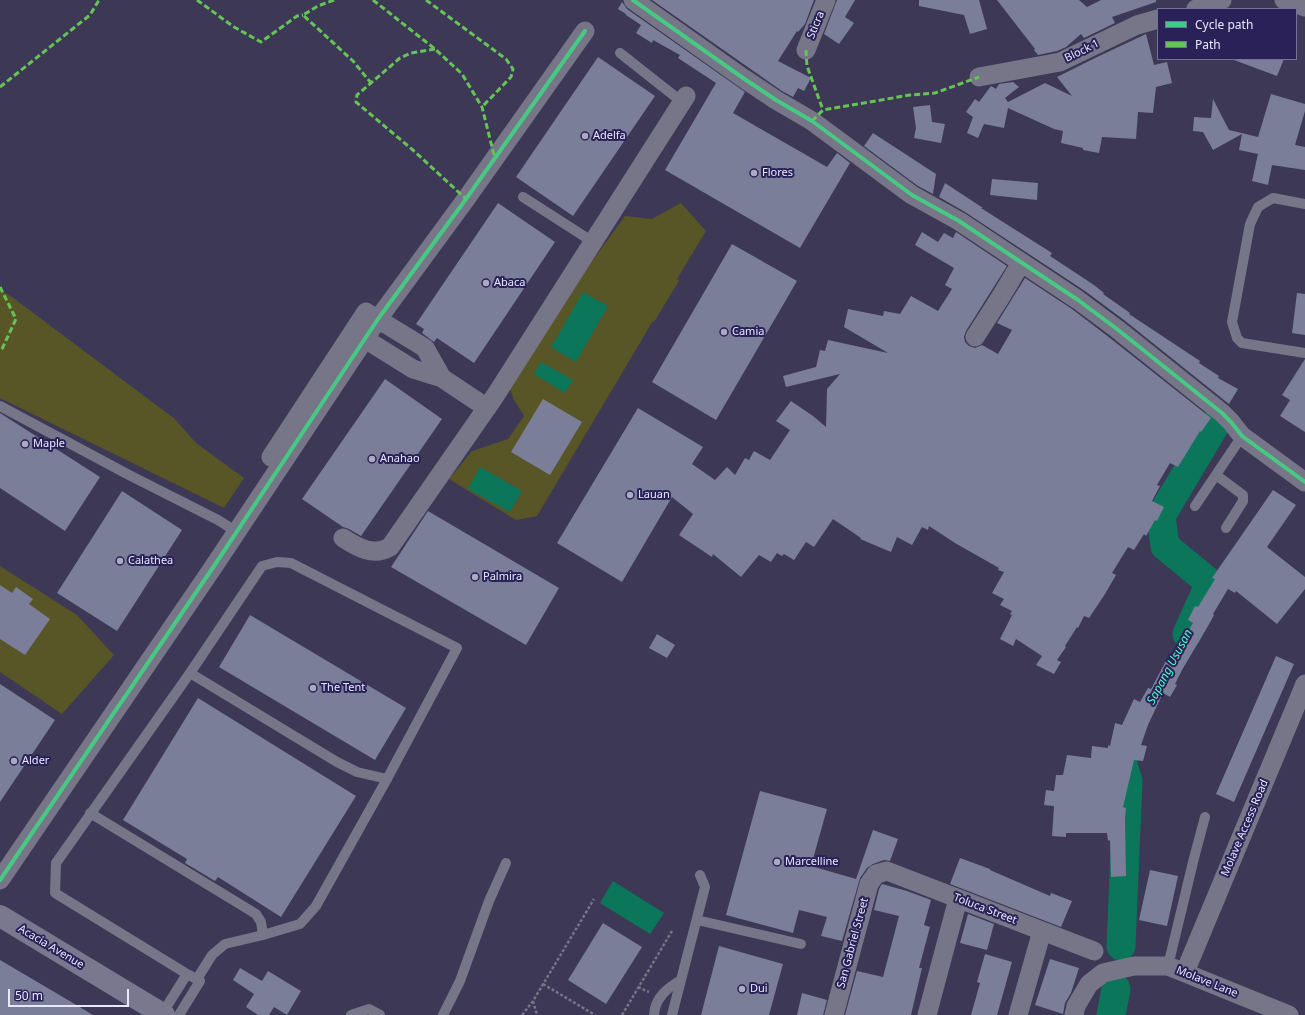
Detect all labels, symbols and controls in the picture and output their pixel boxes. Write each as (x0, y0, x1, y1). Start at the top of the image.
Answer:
legend (1157, 8, 1297, 60)
street label: Sticra (805, 9, 827, 41)
text: Cycle path (1195, 16, 1253, 33)
text: Path (1195, 36, 1221, 53)
street label: Block 1 (1063, 37, 1101, 65)
place label: Adelfa (593, 129, 626, 143)
marker: Adelfa (580, 131, 590, 141)
place label: Flores (762, 166, 793, 180)
marker: Flores (749, 168, 759, 178)
place label: Abaca (494, 276, 525, 290)
marker: Abaca (481, 278, 491, 288)
place label: Camia (732, 325, 764, 339)
marker: Camia (719, 327, 729, 337)
place label: Maple (33, 437, 65, 451)
marker: Maple (20, 439, 30, 449)
place label: Anahao (380, 452, 420, 466)
marker: Anahao (367, 454, 377, 464)
place label: Lauan (638, 488, 670, 502)
marker: Lauan (625, 490, 635, 500)
place label: Calathea (128, 554, 173, 568)
marker: Calathea (115, 556, 125, 566)
place label: Palmira (483, 570, 522, 584)
marker: Palmira (470, 572, 480, 582)
water label: Sapang Ususan (1144, 627, 1196, 707)
place label: The Tent (321, 681, 365, 695)
marker: The Tent (308, 683, 318, 693)
place label: Alder (22, 754, 49, 768)
marker: Alder (9, 756, 19, 766)
street label: Molave Access Road (1219, 778, 1271, 878)
place label: Marcelline (785, 855, 838, 869)
marker: Marcelline (772, 857, 782, 867)
street label: Toluca Street (952, 891, 1018, 927)
street label: San Gabriel Street (835, 896, 871, 990)
street label: Acacia Avenue (16, 922, 86, 972)
street label: Molave Lane (1174, 964, 1240, 1000)
scale bar (10, 981, 131, 1007)
place label: Dui (750, 982, 768, 996)
marker: Dui (737, 984, 747, 994)
text: 50 m (15, 987, 43, 1004)

